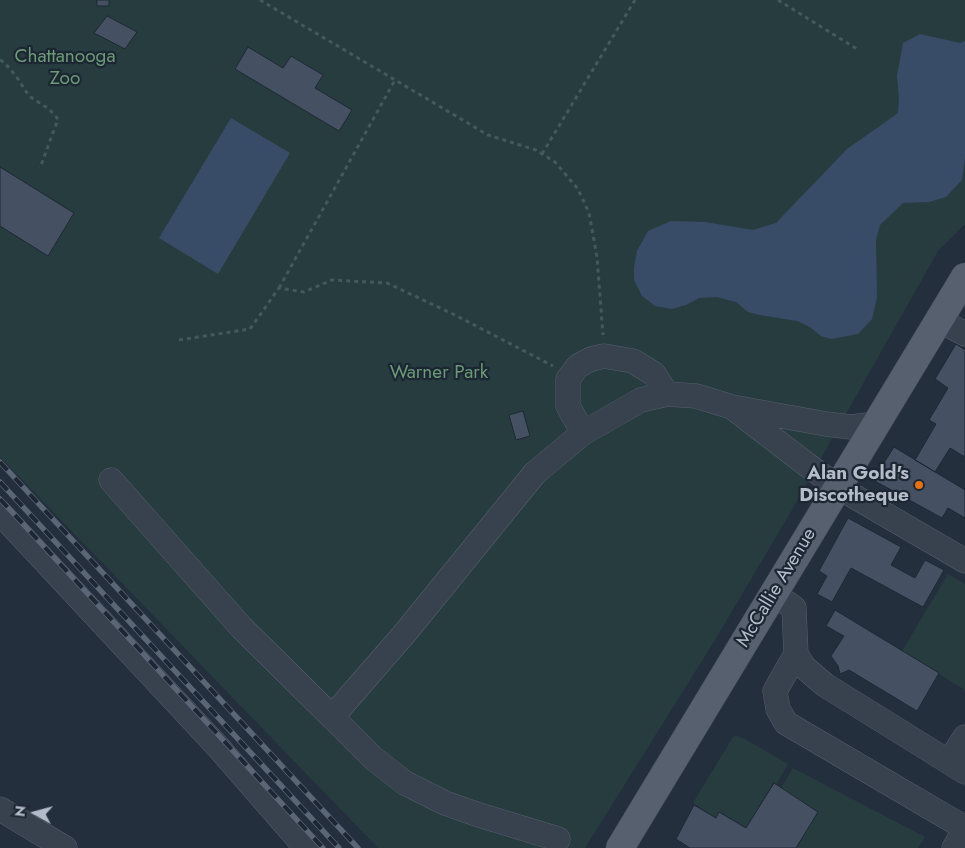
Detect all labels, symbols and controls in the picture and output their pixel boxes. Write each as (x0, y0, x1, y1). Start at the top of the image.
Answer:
park label: Chattanooga Zoo (14, 46, 116, 90)
park label: Warner Park (390, 362, 488, 384)
place label: Alan Gold's Discotheque (799, 463, 909, 507)
marker: Alan Gold's Discotheque (913, 479, 925, 491)
street label: McCallie Avenue (732, 524, 822, 652)
north arrow (10, 788, 60, 838)
text: N (10, 804, 31, 818)

